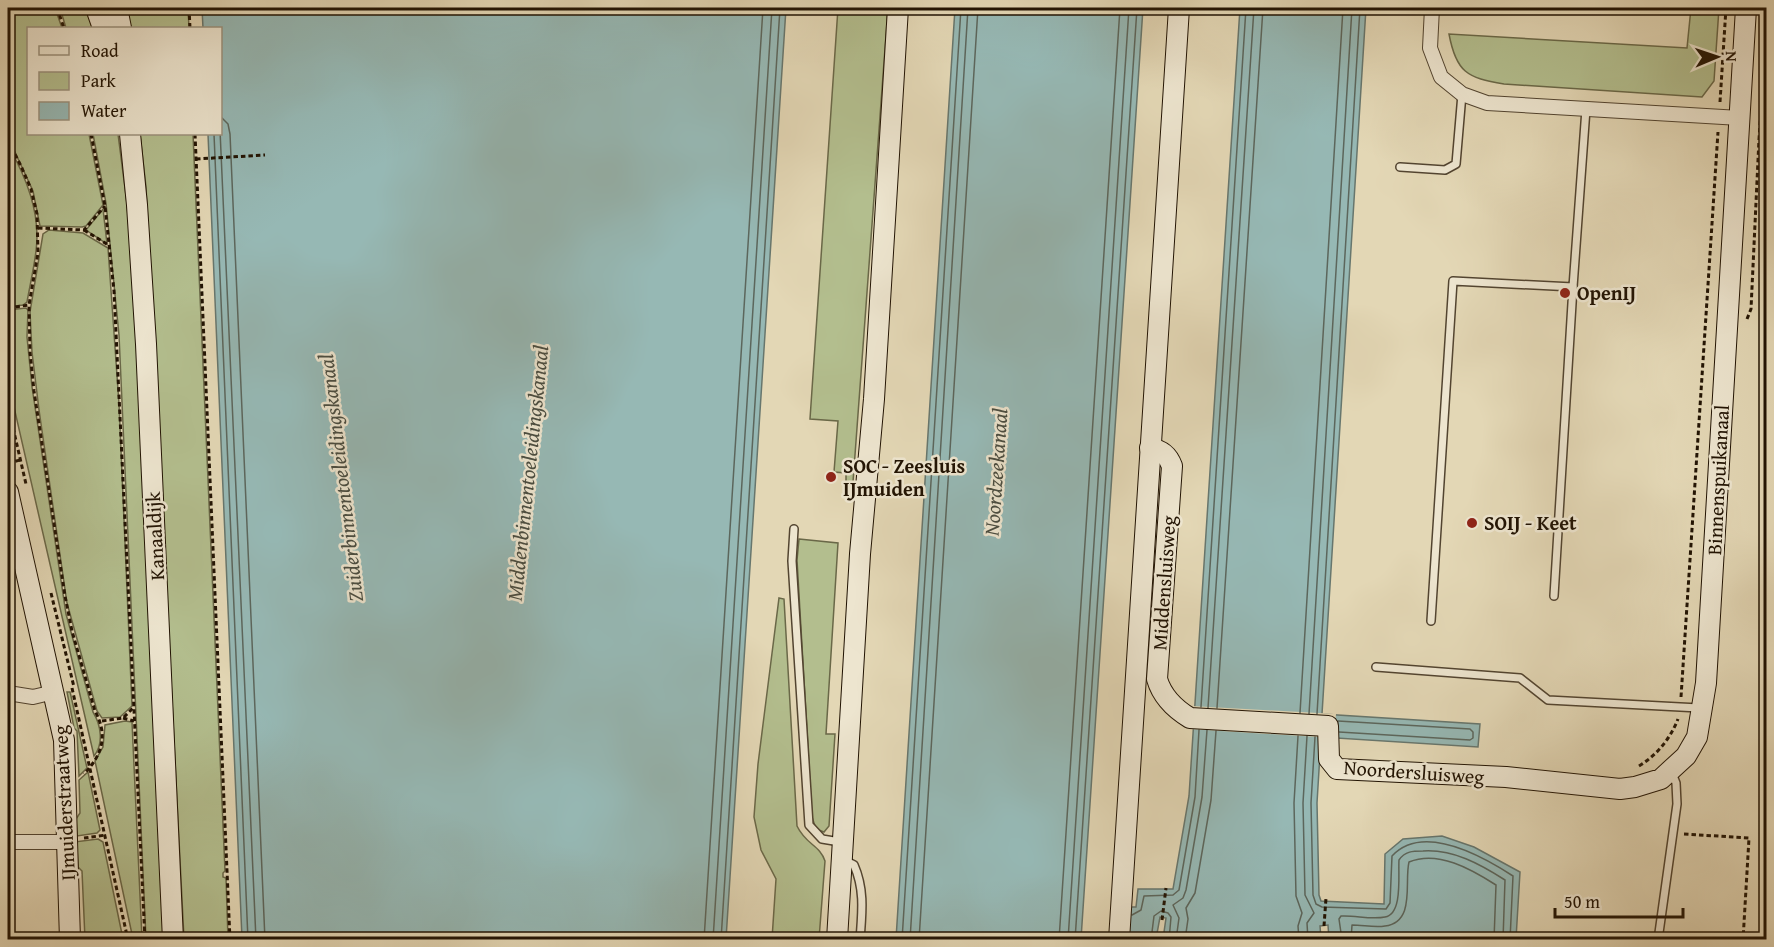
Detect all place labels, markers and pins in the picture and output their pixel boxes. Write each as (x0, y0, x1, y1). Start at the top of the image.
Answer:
place label: OpenIJ (1577, 278, 1636, 307)
marker: OpenIJ (1558, 286, 1572, 300)
place label: SOC - Zeesluis IJmuiden (843, 451, 965, 503)
marker: SOC - Zeesluis IJmuiden (824, 470, 838, 484)
place label: SOIJ - Keet (1484, 508, 1577, 537)
marker: SOIJ - Keet (1465, 516, 1479, 530)

